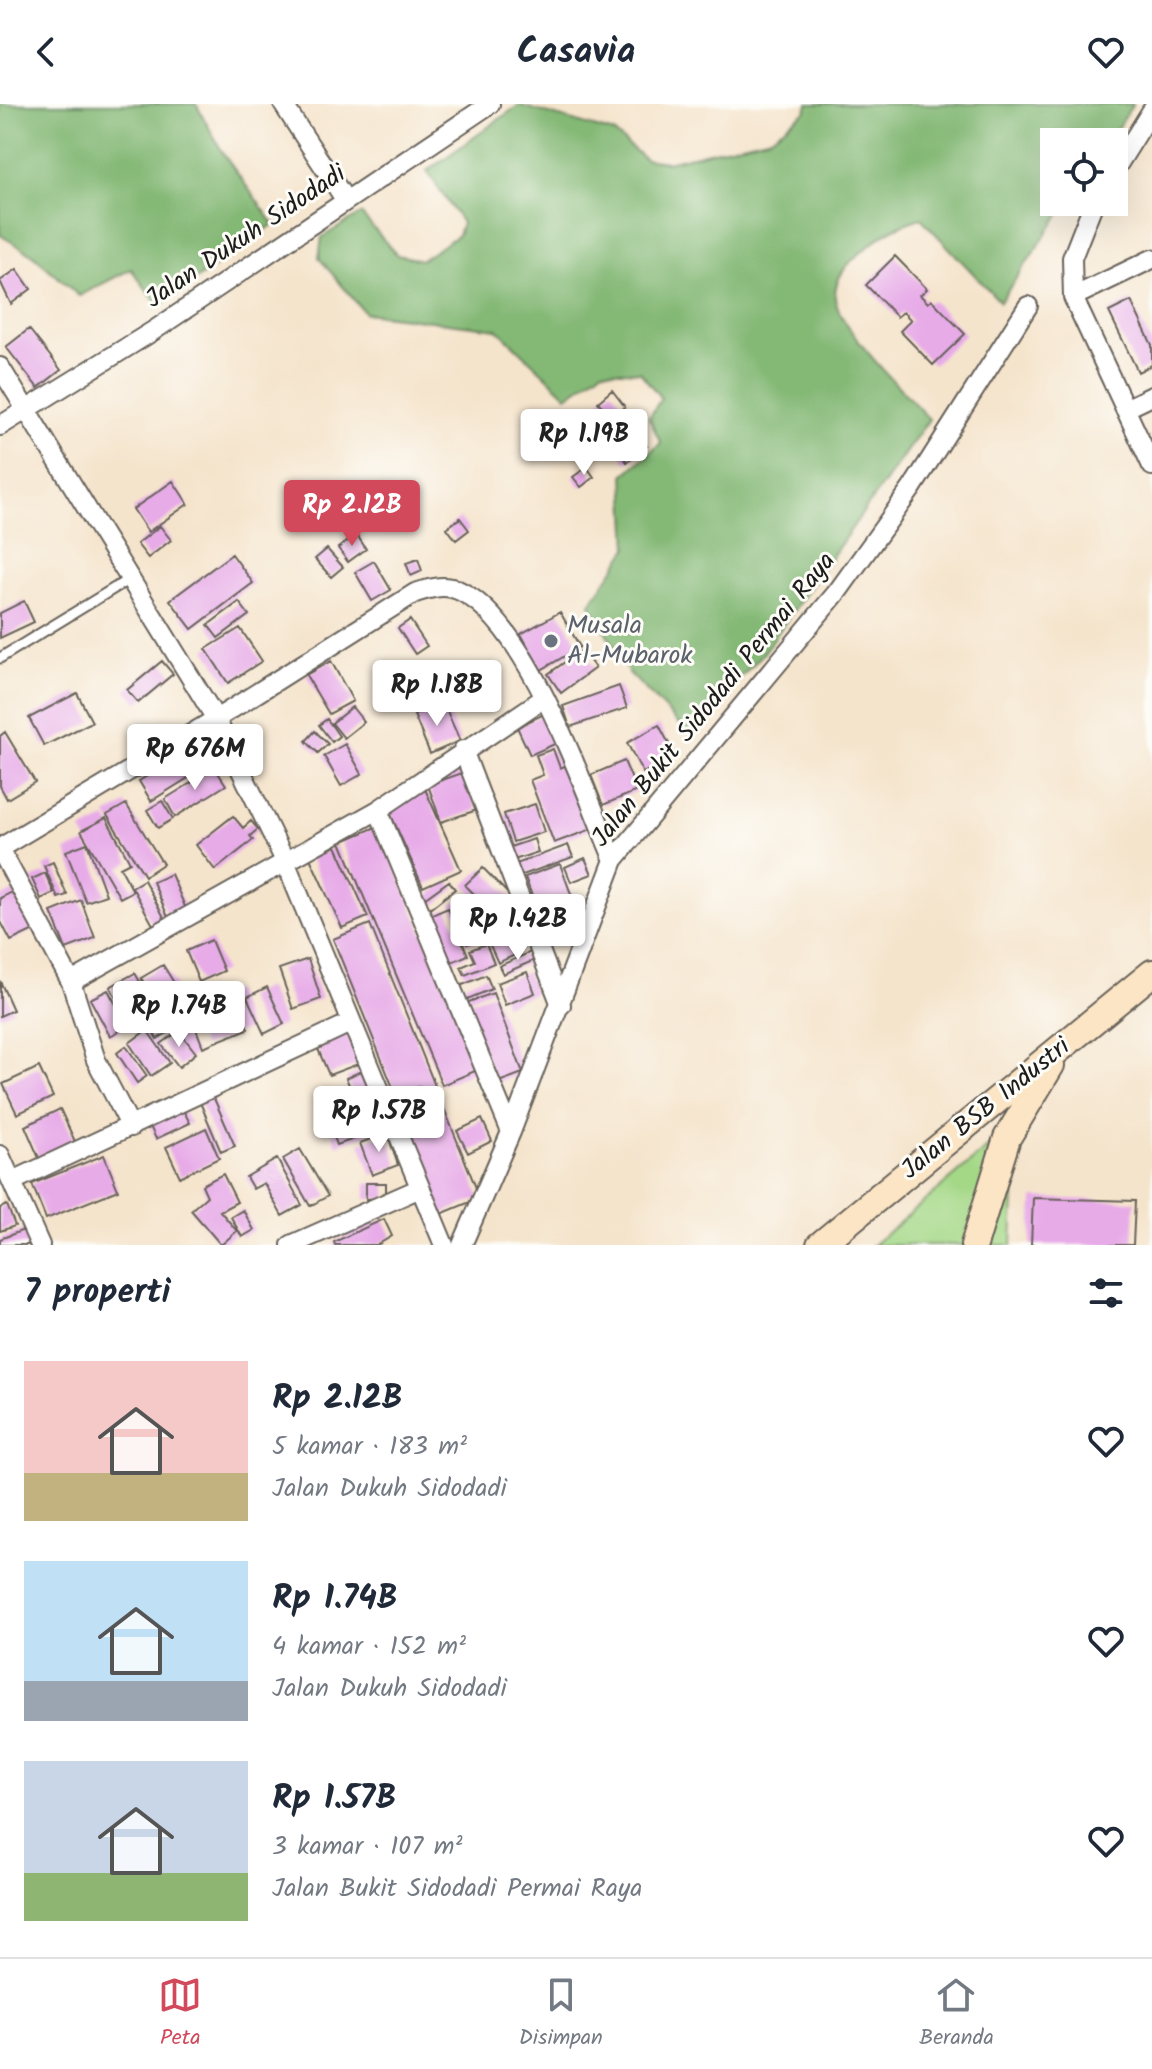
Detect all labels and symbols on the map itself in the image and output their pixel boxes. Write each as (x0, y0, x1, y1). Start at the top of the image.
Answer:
street label: Jalan Dukuh Sidodadi (137, 153, 357, 320)
pin: Rp 1.19B (501, 409, 667, 477)
pin: Rp 2.12B (269, 480, 435, 548)
street label: Jalan Bukit Sidodadi Permai Raya (581, 543, 847, 857)
place label: Musala Al-Mubarok (567, 605, 693, 677)
marker: Musala Al-Mubarok (542, 632, 560, 650)
pin: Rp 1.18B (354, 660, 520, 728)
pin: Rp 676M (121, 724, 269, 792)
pin: Rp 1.42B (435, 894, 601, 962)
pin: Rp 1.74B (96, 981, 262, 1049)
street label: Jalan BSB Industri (892, 1026, 1081, 1191)
pin: Rp 1.57B (296, 1086, 462, 1154)

